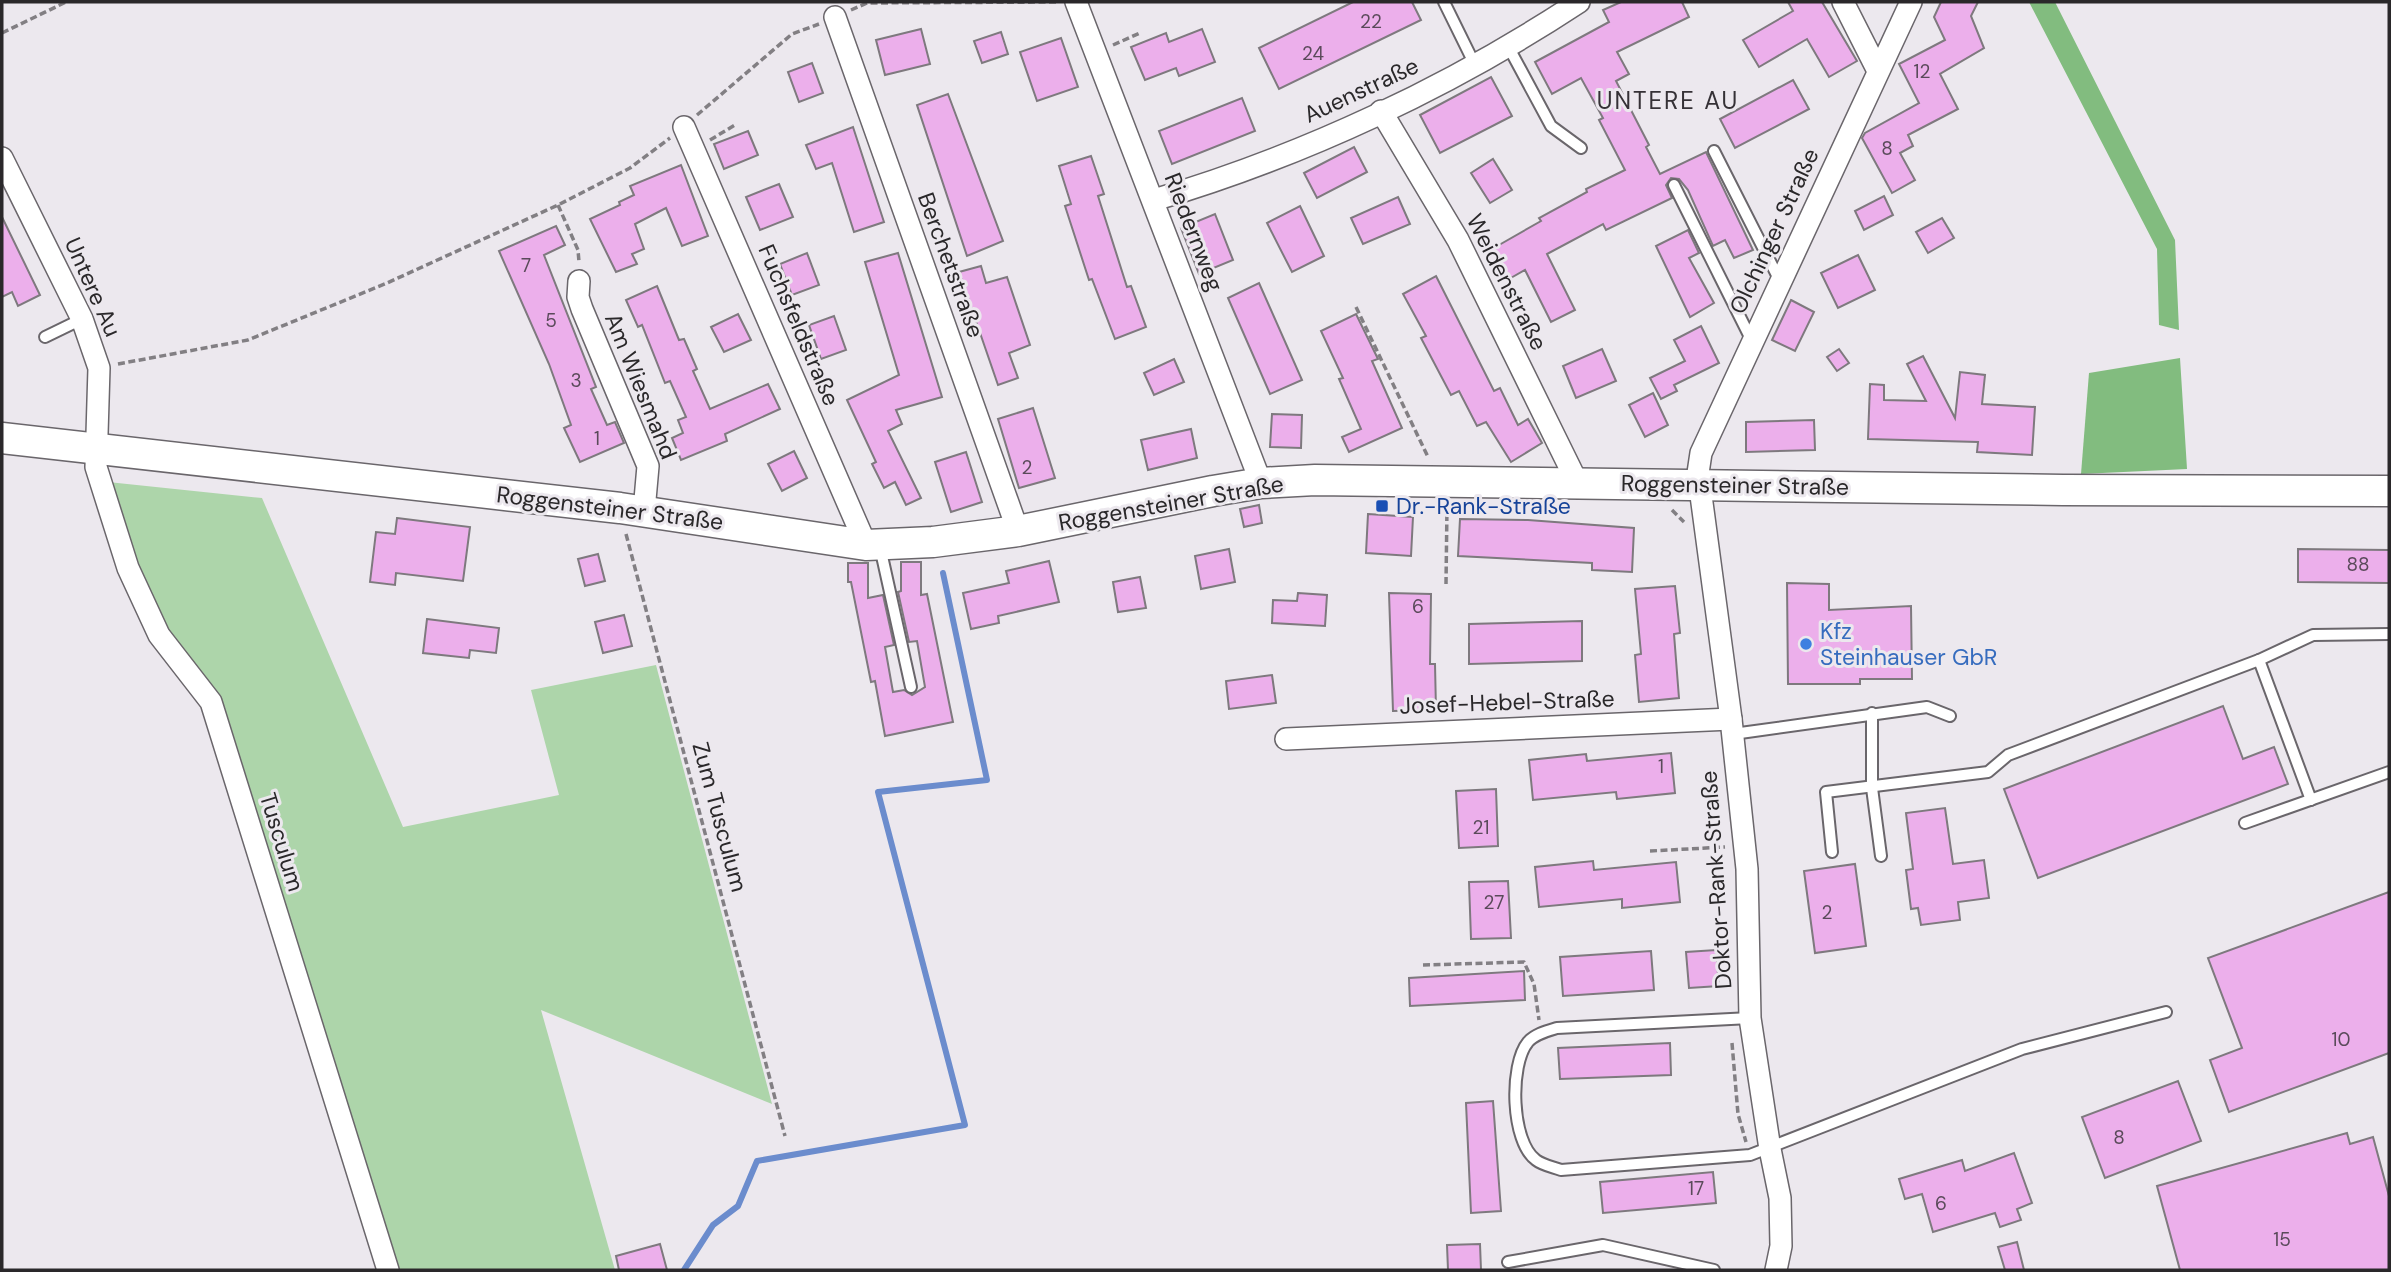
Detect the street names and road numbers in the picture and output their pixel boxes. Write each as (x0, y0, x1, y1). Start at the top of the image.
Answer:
street label: Auenstraße (1299, 50, 1423, 130)
street label: Olchinger Straße (1722, 143, 1826, 319)
street label: Riedernweg (1158, 169, 1230, 296)
street label: Berchetstraße (911, 188, 991, 342)
street label: Weidenstraße (1460, 209, 1554, 355)
street label: Untere Au (58, 233, 128, 341)
street label: Fuchsfeldstraße (752, 240, 846, 410)
street label: Am Wiesmahd (598, 309, 684, 463)
street label: Roggensteiner Straße (1056, 468, 1286, 538)
street label: Roggensteiner Straße (1621, 468, 1849, 502)
street label: Roggensteiner Straße (495, 479, 725, 537)
street label: Josef-Hebel-Straße (1399, 683, 1615, 721)
street label: Zum Tusculum (686, 739, 754, 895)
street label: Doktor-Rank-Straße (1693, 770, 1739, 990)
street label: Tusculum (253, 789, 311, 895)

